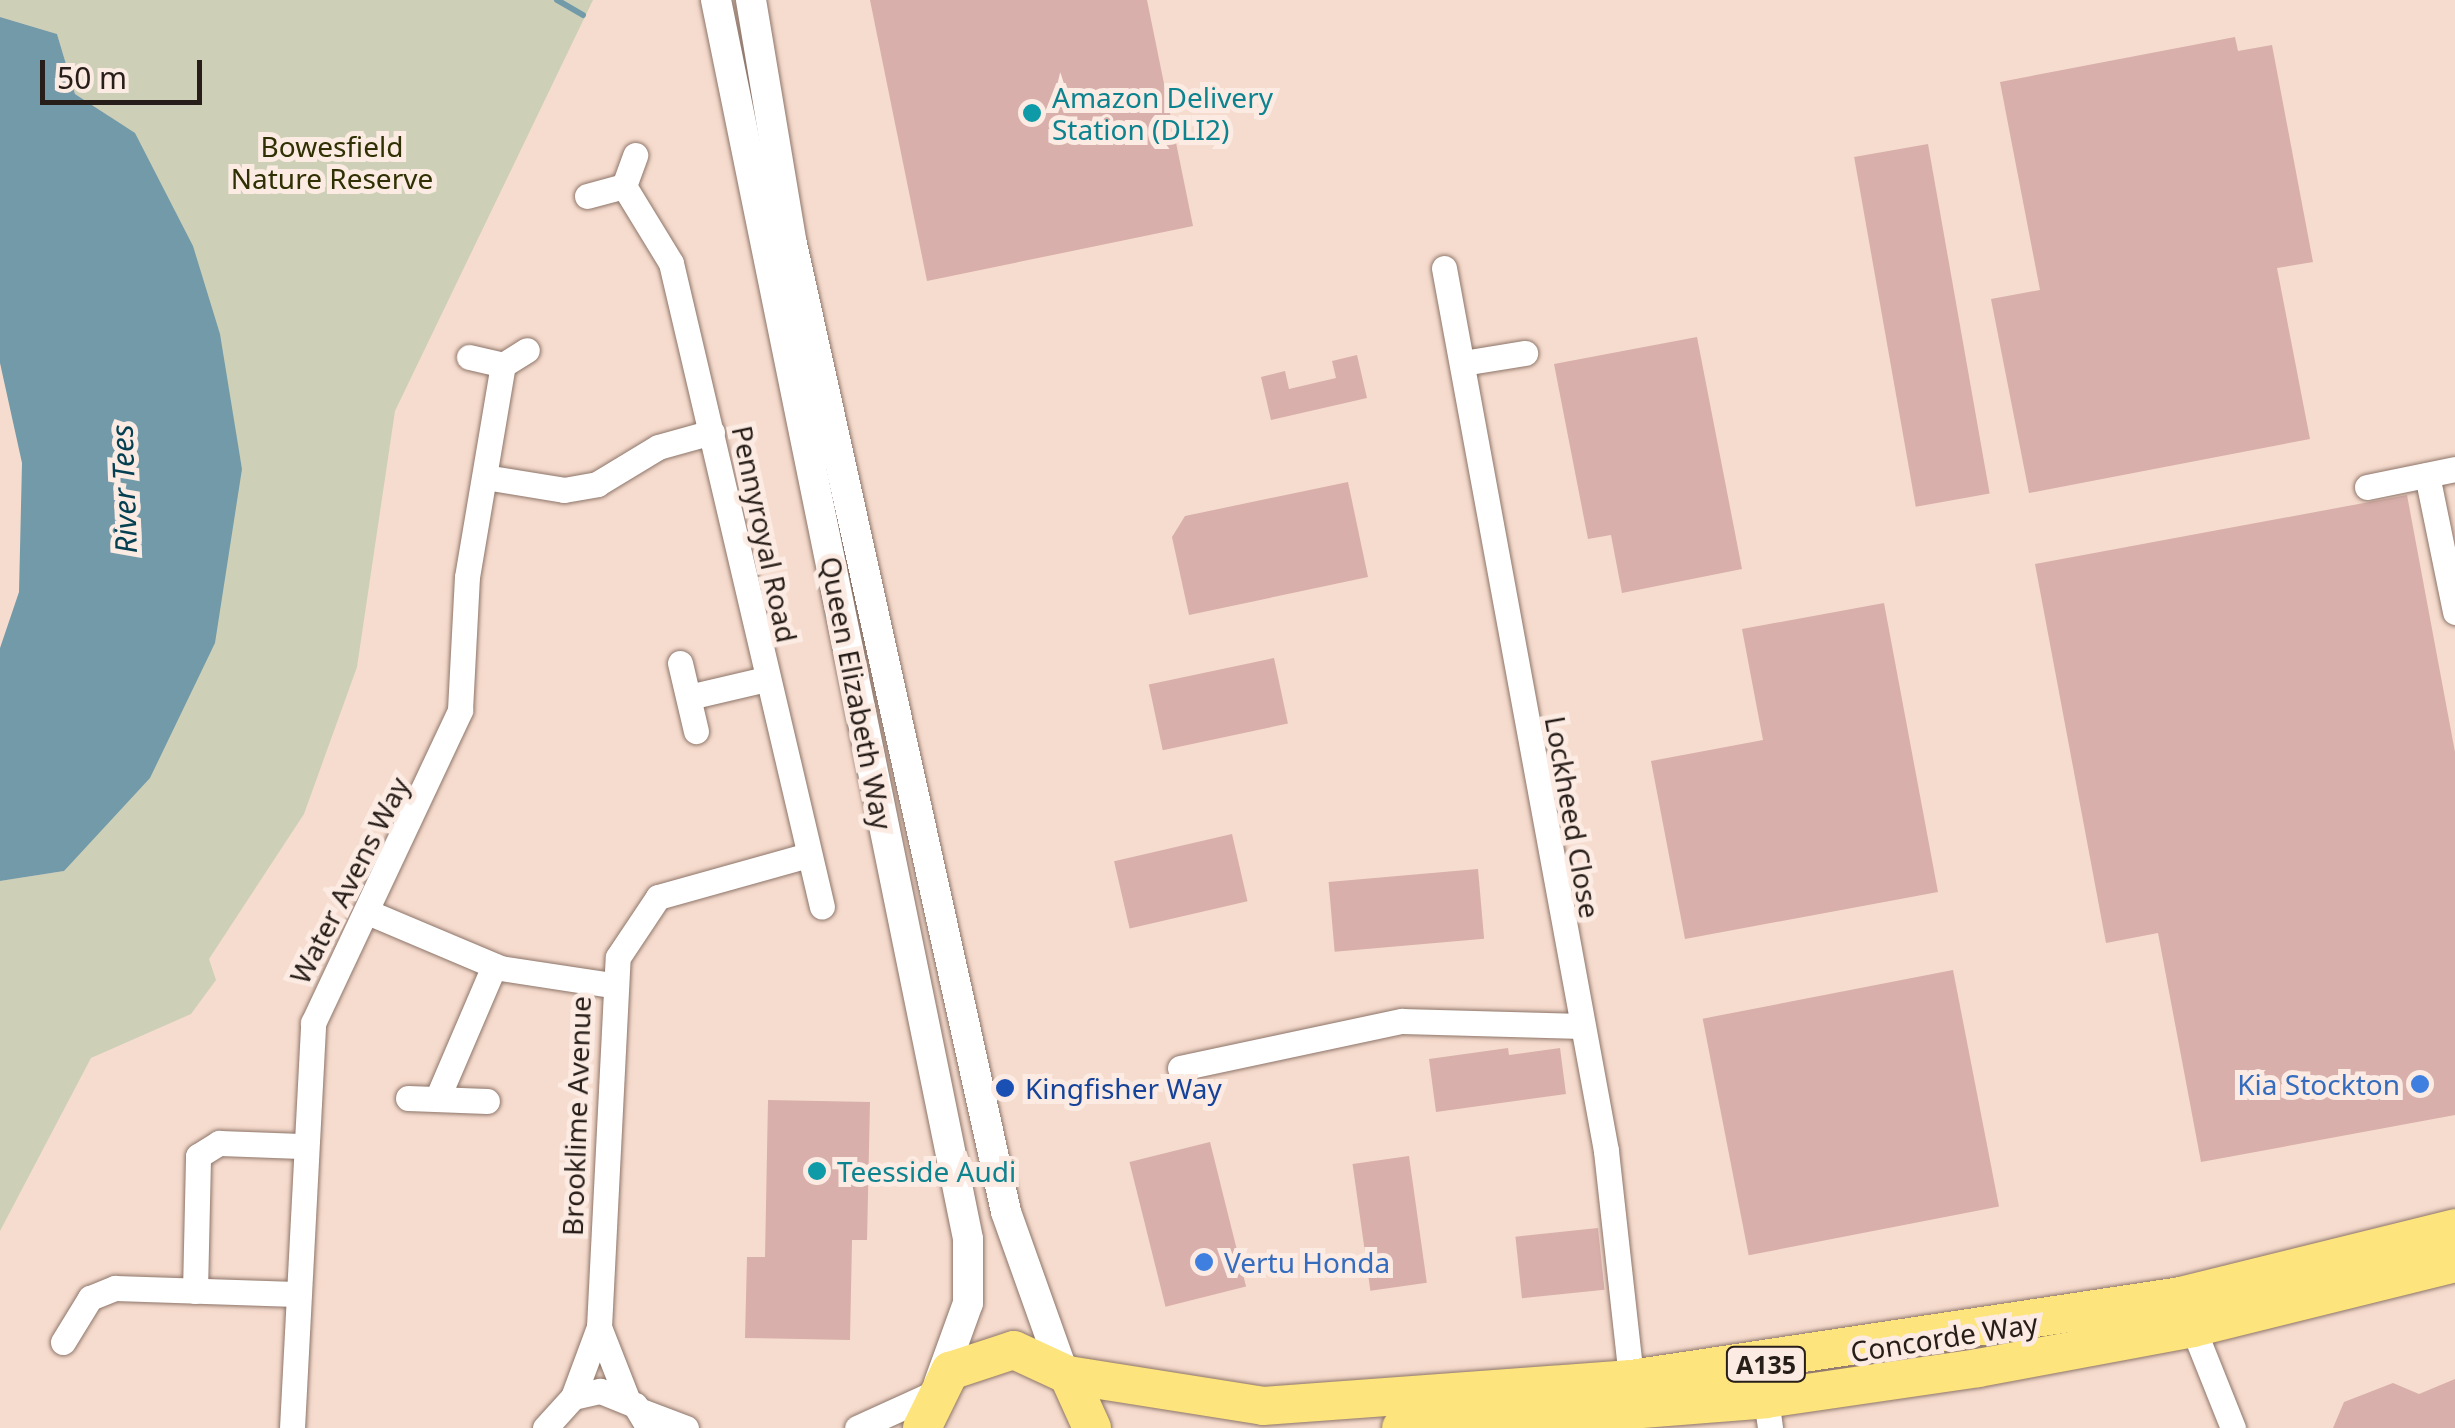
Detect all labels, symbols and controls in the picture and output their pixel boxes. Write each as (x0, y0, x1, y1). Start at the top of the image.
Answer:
scale bar (45, 40, 208, 102)
text: 50 m (57, 57, 127, 98)
place label: Amazon Delivery Station (DLI2) (1052, 80, 1273, 146)
marker: Amazon Delivery Station (DLI2) (1021, 102, 1043, 124)
park label: Bowesfield Nature Reserve (231, 129, 433, 195)
street label: Pennyroyal Road (726, 423, 804, 645)
water label: River Tees (104, 424, 144, 554)
street label: Queen Elizabeth Way (814, 554, 900, 832)
street label: Lockheed Close (1539, 713, 1607, 921)
street label: Water Avens Way (282, 771, 416, 989)
street label: Brooklime Avenue (555, 995, 597, 1237)
place label: Kia Stockton (2237, 1067, 2400, 1101)
place label: Kingfisher Way (1025, 1071, 1222, 1105)
marker: Kia Stockton (2409, 1073, 2431, 1095)
marker: Kingfisher Way (994, 1077, 1016, 1099)
place label: Teesside Audi (837, 1154, 1016, 1188)
marker: Teesside Audi (806, 1160, 828, 1182)
place label: Vertu Honda (1224, 1245, 1390, 1279)
marker: Vertu Honda (1193, 1251, 1215, 1273)
street label: Concorde Way (1848, 1306, 2040, 1368)
road number: A135 (1724, 1344, 1808, 1384)

